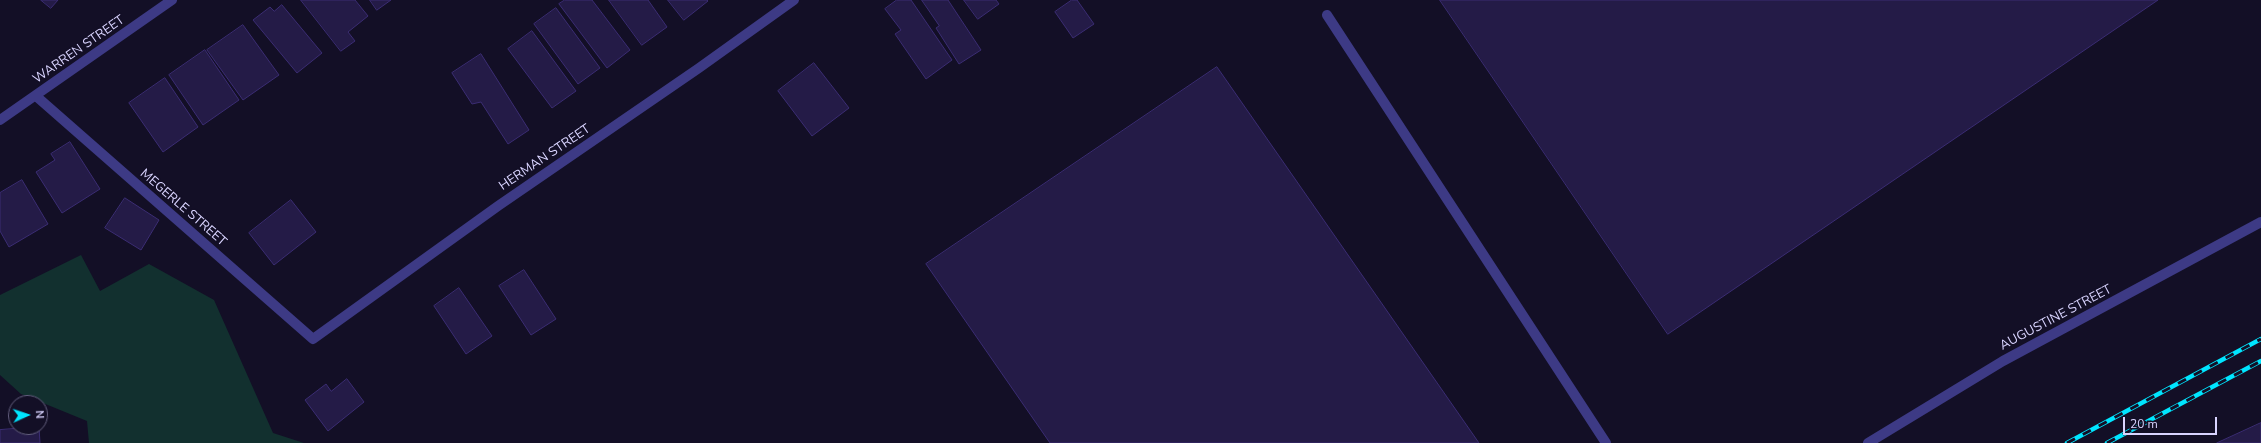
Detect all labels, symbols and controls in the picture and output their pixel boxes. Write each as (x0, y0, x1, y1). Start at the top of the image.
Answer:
street label: WARREN STREET (30, 13, 128, 87)
street label: HERMAN STREET (496, 122, 594, 194)
street label: MEGERLE STREET (137, 166, 229, 250)
street label: AUGUSTINE STREET (1997, 282, 2115, 354)
north arrow (8, 395, 48, 435)
scale bar (2125, 409, 2219, 435)
text: N (32, 410, 47, 419)
text: 20 m (2130, 416, 2158, 432)

